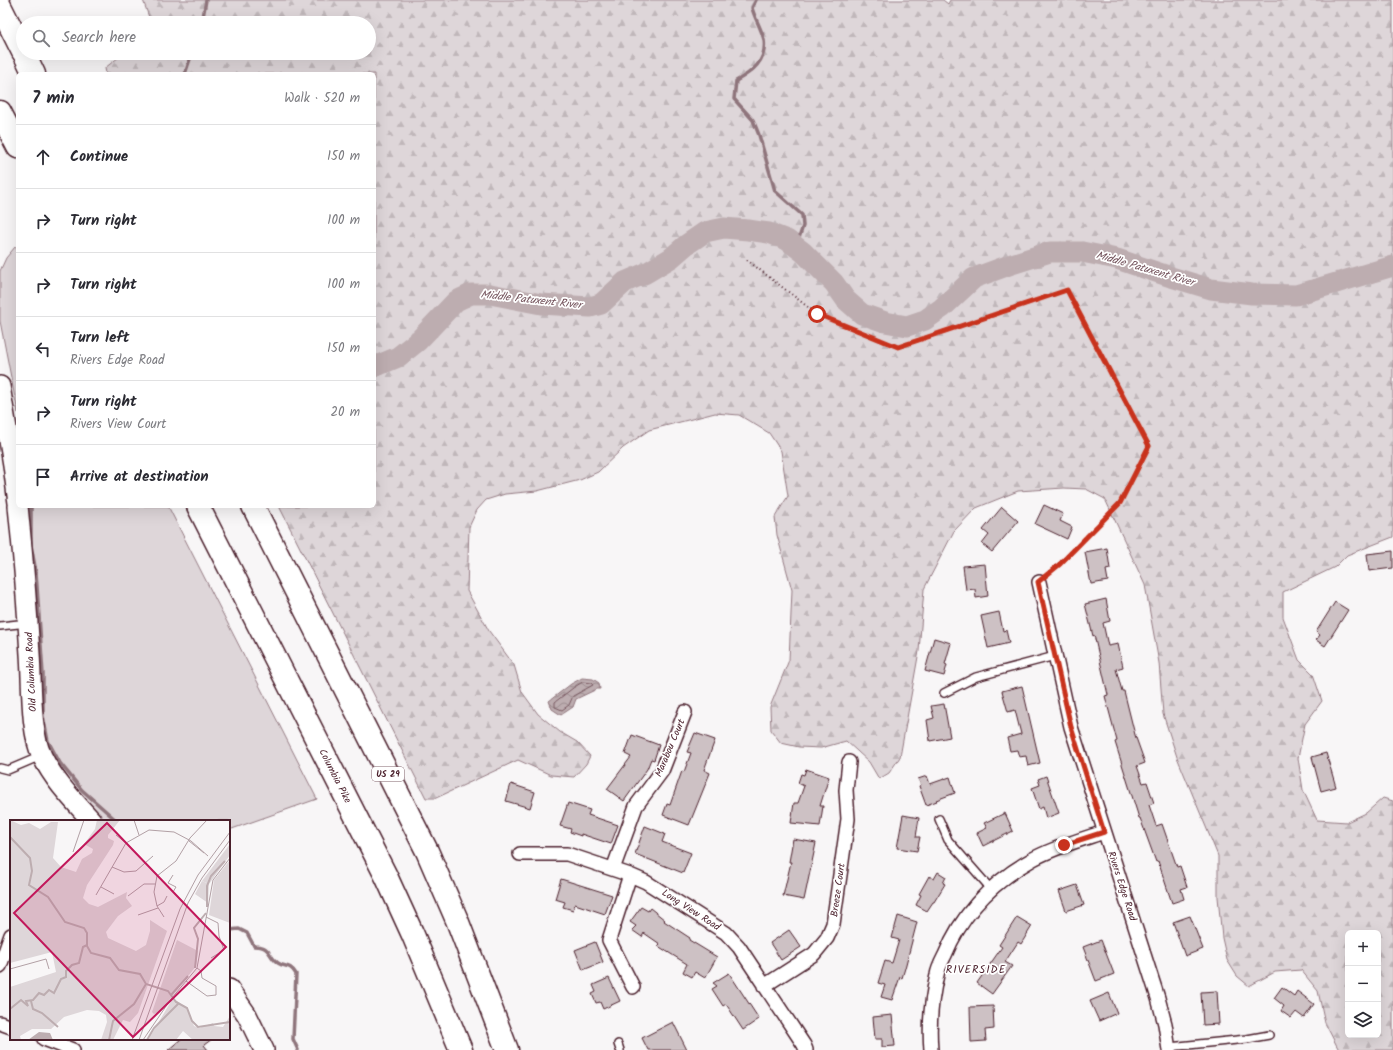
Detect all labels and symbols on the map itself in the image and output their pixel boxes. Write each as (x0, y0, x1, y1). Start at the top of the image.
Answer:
water label: Middle Patuxent River (1094, 246, 1199, 292)
water label: Middle Patuxent River (480, 286, 585, 314)
route start (808, 305, 826, 323)
street label: Old Columbia Road (21, 631, 41, 712)
street label: Marabou Court (651, 716, 689, 780)
street label: Columbia Pike (314, 746, 356, 806)
road number: US 29 (372, 767, 404, 781)
inset map (10, 820, 230, 1040)
route end (1055, 836, 1073, 854)
street label: Rivers Edge Road (1103, 849, 1141, 924)
street label: Breeze Court (826, 862, 850, 918)
street label: Long View Road (659, 885, 724, 936)
district label: RIVERSIDE (946, 961, 1006, 979)

